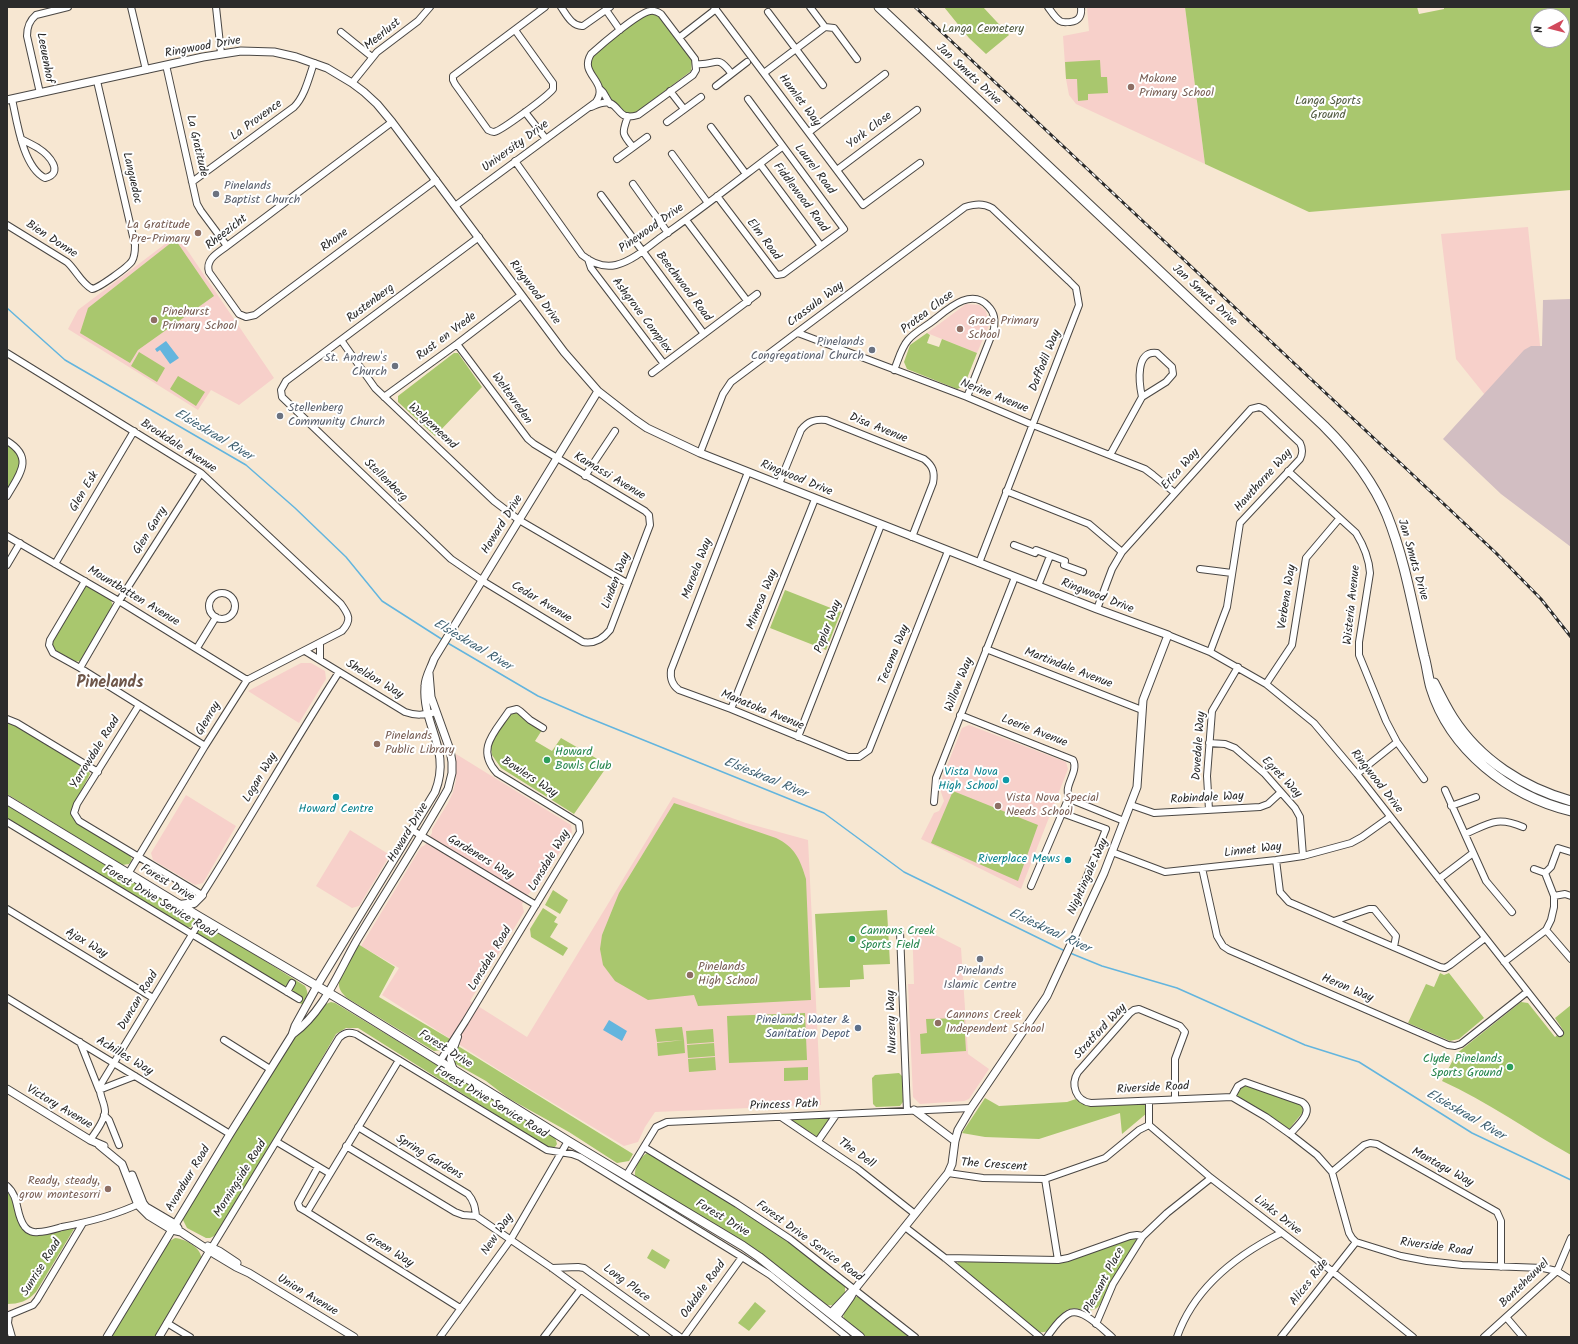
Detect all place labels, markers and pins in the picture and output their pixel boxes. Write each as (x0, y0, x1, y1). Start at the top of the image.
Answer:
place label: Mokone Primary School (1139, 73, 1214, 101)
marker: Mokone Primary School (1126, 82, 1136, 92)
place label: Pinelands Baptist Church (224, 180, 300, 208)
marker: Pinelands Baptist Church (211, 189, 221, 199)
place label: La Gratitude Pre-Primary (127, 219, 190, 247)
marker: La Gratitude Pre-Primary (193, 228, 203, 238)
place label: Pinehurst Primary School (162, 306, 237, 334)
marker: Pinehurst Primary School (149, 315, 159, 325)
place label: Grace Primary School (968, 315, 1039, 343)
marker: Grace Primary School (955, 324, 965, 334)
place label: Pinelands Congregational Church (751, 336, 864, 364)
marker: Pinelands Congregational Church (867, 345, 877, 355)
place label: St. Andrew's Church (324, 352, 387, 380)
marker: St. Andrew's Church (390, 361, 400, 371)
place label: Stellenberg Community Church (288, 402, 385, 430)
marker: Stellenberg Community Church (275, 411, 285, 421)
place label: Pinelands Public Library (385, 730, 454, 758)
marker: Pinelands Public Library (372, 739, 382, 749)
place label: Howard Bowls Club (555, 746, 611, 774)
marker: Howard Bowls Club (542, 755, 552, 765)
place label: Vista Nova High School (938, 766, 998, 794)
marker: Vista Nova High School (1001, 775, 1011, 785)
marker: Howard Centre (331, 792, 341, 802)
place label: Vista Nova Special Needs School (1006, 792, 1099, 820)
marker: Vista Nova Special Needs School (993, 801, 1003, 811)
place label: Howard Centre (299, 803, 373, 817)
place label: Riverplace Mews (978, 853, 1060, 867)
marker: Riverplace Mews (1063, 855, 1073, 865)
place label: Cannons Creek Sports Field (860, 925, 935, 953)
marker: Cannons Creek Sports Field (847, 934, 857, 944)
marker: Pinelands Islamic Centre (975, 954, 985, 964)
place label: Pinelands High School (698, 961, 758, 989)
place label: Pinelands Islamic Centre (944, 965, 1016, 993)
marker: Pinelands High School (685, 970, 695, 980)
place label: Cannons Creek Independent School (946, 1009, 1044, 1037)
place label: Pinelands Water & Sanitation Depot (756, 1014, 850, 1042)
marker: Cannons Creek Independent School (933, 1018, 943, 1028)
marker: Pinelands Water & Sanitation Depot (853, 1023, 863, 1033)
place label: Clyde Pinelands Sports Ground (1423, 1053, 1502, 1081)
marker: Clyde Pinelands Sports Ground (1505, 1062, 1515, 1072)
place label: Ready, steady, grow montesorri (19, 1175, 100, 1203)
marker: Ready, steady, grow montesorri (103, 1184, 113, 1194)

